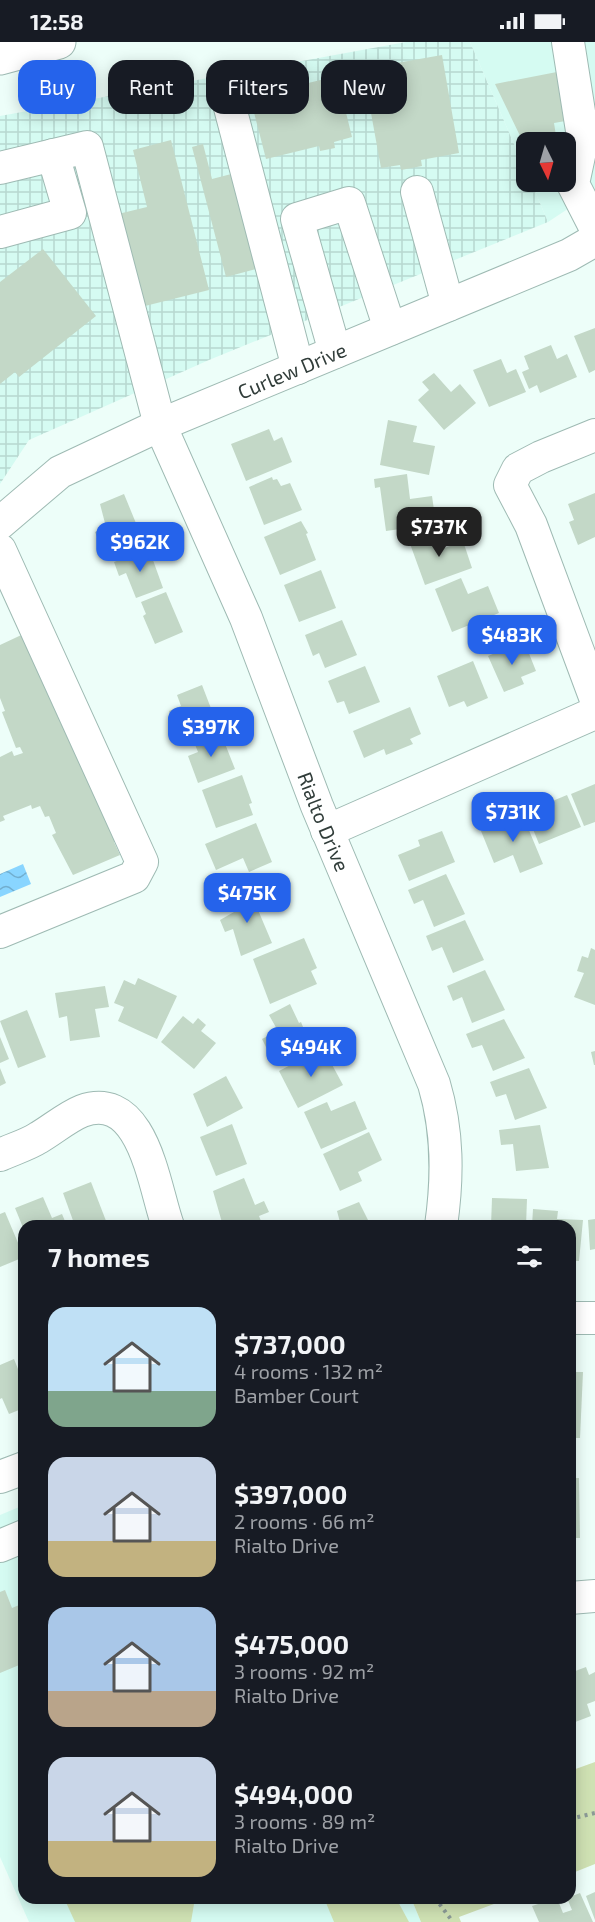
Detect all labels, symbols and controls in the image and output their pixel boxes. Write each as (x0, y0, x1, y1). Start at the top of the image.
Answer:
text: 12:58 (30, 8, 84, 34)
chip: Buy (18, 60, 96, 114)
chip: Rent (108, 60, 194, 114)
chip: Filters (206, 60, 309, 114)
chip: New (321, 60, 407, 114)
north arrow (516, 132, 576, 192)
map controls (516, 132, 576, 192)
street label: Curlew Drive (234, 337, 350, 403)
pin: $737K (397, 507, 481, 558)
text: $737K (411, 514, 467, 538)
pin: $962K (98, 522, 182, 573)
text: $962K (110, 529, 170, 553)
pin: $483K (470, 615, 554, 666)
text: $483K (482, 622, 542, 646)
pin: $397K (169, 707, 253, 758)
text: $397K (182, 714, 240, 738)
street label: Rialto Drive (293, 768, 355, 875)
pin: $731K (471, 792, 555, 843)
text: $731K (486, 799, 540, 823)
pin: $475K (205, 873, 289, 924)
text: $475K (218, 880, 276, 904)
pin: $494K (269, 1027, 353, 1078)
text: $494K (280, 1034, 342, 1058)
icon: filters (513, 1240, 546, 1273)
text: 7 homes (48, 1241, 150, 1272)
text: $737,000 (234, 1328, 346, 1359)
icon: home (96, 1331, 168, 1403)
text: 4 rooms · 132 m² (234, 1359, 383, 1383)
text: Bamber Court (234, 1383, 359, 1407)
text: $397,000 (234, 1478, 347, 1509)
icon: home (96, 1481, 168, 1553)
text: 2 rooms · 66 m² (234, 1509, 375, 1533)
text: Rialto Drive (234, 1533, 339, 1557)
text: $475,000 (234, 1628, 349, 1659)
icon: home (96, 1631, 168, 1703)
text: 3 rooms · 92 m² (234, 1659, 374, 1683)
text: Rialto Drive (234, 1683, 339, 1707)
text: $494,000 (234, 1778, 353, 1809)
icon: home (96, 1781, 168, 1853)
text: 3 rooms · 89 m² (234, 1809, 375, 1833)
text: Rialto Drive (234, 1833, 339, 1857)

